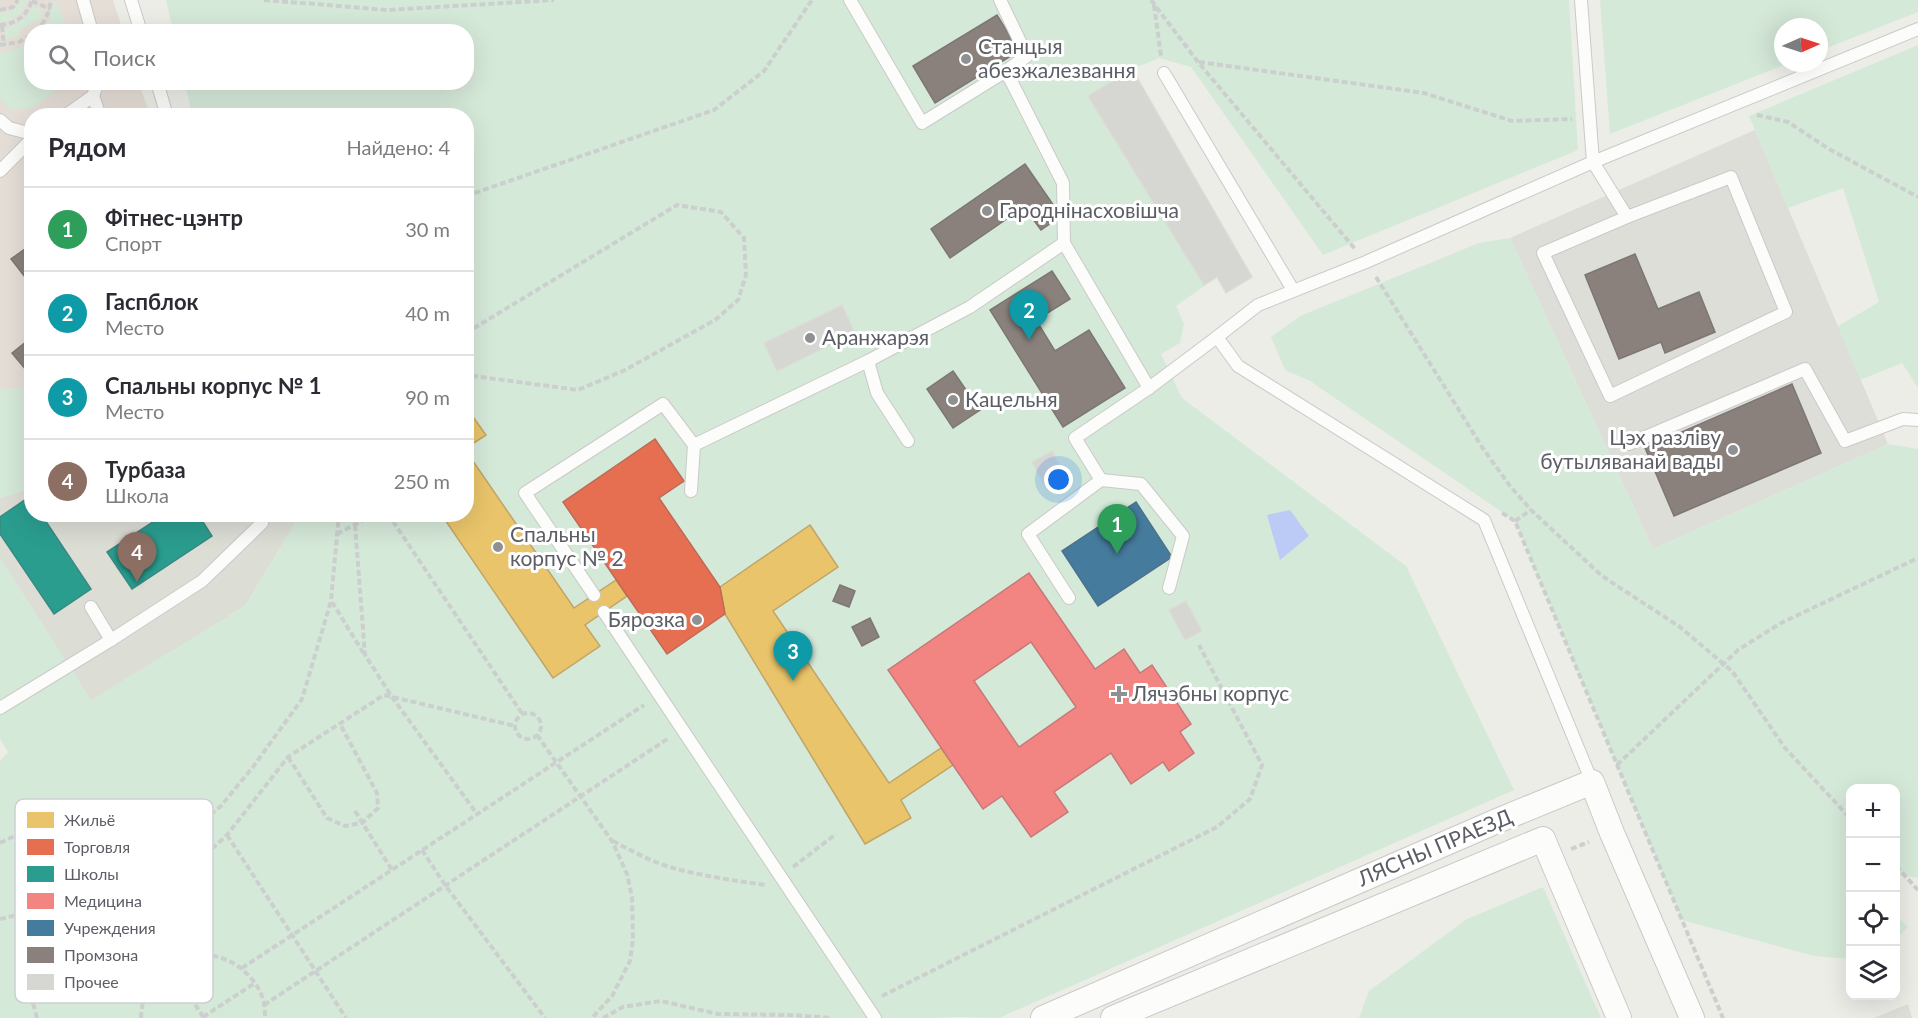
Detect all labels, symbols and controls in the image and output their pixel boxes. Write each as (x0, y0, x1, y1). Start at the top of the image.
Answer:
north arrow (1774, 18, 1828, 72)
search box (24, 24, 474, 90)
place label: Станцыя абезжалезвання (978, 33, 1136, 82)
icon: search (45, 41, 78, 74)
text: Поиск (93, 44, 156, 71)
marker: Станцыя абезжалезвання (959, 52, 973, 66)
text: Рядом (48, 131, 126, 163)
text: Найдено: 4 (347, 135, 450, 159)
place label: Гароднінасховішча (999, 197, 1179, 222)
text: Фітнес-цэнтр (105, 204, 243, 231)
marker: Гароднінасховішча (980, 204, 994, 218)
text: 1 (62, 217, 73, 241)
text: 30 m (405, 217, 450, 241)
text: Спорт (105, 231, 162, 255)
text: Гаспблок (105, 288, 199, 315)
pin: 2 (1010, 290, 1048, 340)
text: 2 (62, 301, 73, 325)
text: 40 m (405, 301, 450, 325)
text: Место (105, 315, 164, 339)
place label: Аранжарэя (822, 324, 929, 349)
marker: Аранжарэя (803, 331, 817, 345)
text: Спальны корпус № 1 (105, 372, 322, 399)
text: 3 (62, 385, 73, 409)
text: 90 m (405, 385, 450, 409)
place label: Кацельня (965, 386, 1057, 411)
marker: Кацельня (946, 393, 960, 407)
text: Место (105, 399, 164, 423)
place label: Цэх разліву бутыляванай вады (1540, 424, 1721, 473)
marker: Цэх разліву бутыляванай вады (1726, 443, 1740, 457)
text: Турбаза (105, 456, 186, 483)
your location (1044, 465, 1073, 494)
text: 4 (62, 469, 73, 493)
text: 250 m (394, 469, 450, 493)
text: Школа (105, 483, 169, 507)
pin: 1 (1098, 504, 1136, 554)
place label: Спальны корпус № 2 (510, 521, 624, 570)
pin: 4 (118, 532, 156, 582)
marker: Спальны корпус № 2 (491, 540, 505, 554)
place label: Бярозка (608, 606, 685, 631)
marker: Бярозка (690, 613, 704, 627)
pin: 3 (774, 632, 812, 681)
place label: Лячэбны корпус (1131, 680, 1289, 705)
marker: Лячэбны корпус (1110, 685, 1128, 703)
map controls (1846, 784, 1900, 1000)
button: + (1846, 784, 1900, 838)
legend (15, 799, 213, 1003)
street label: ЛЯСНЫ ПРАЕЗД (1353, 803, 1515, 891)
text: Жильё (64, 810, 115, 829)
text: Торговля (64, 837, 130, 856)
button: − (1846, 838, 1900, 892)
text: Школы (64, 864, 119, 883)
text: Медицина (64, 891, 142, 910)
button: locate (1846, 892, 1900, 946)
text: Учреждения (64, 918, 156, 937)
text: Промзона (64, 945, 138, 964)
button: layers (1846, 946, 1900, 1000)
text: Прочее (64, 972, 119, 991)

